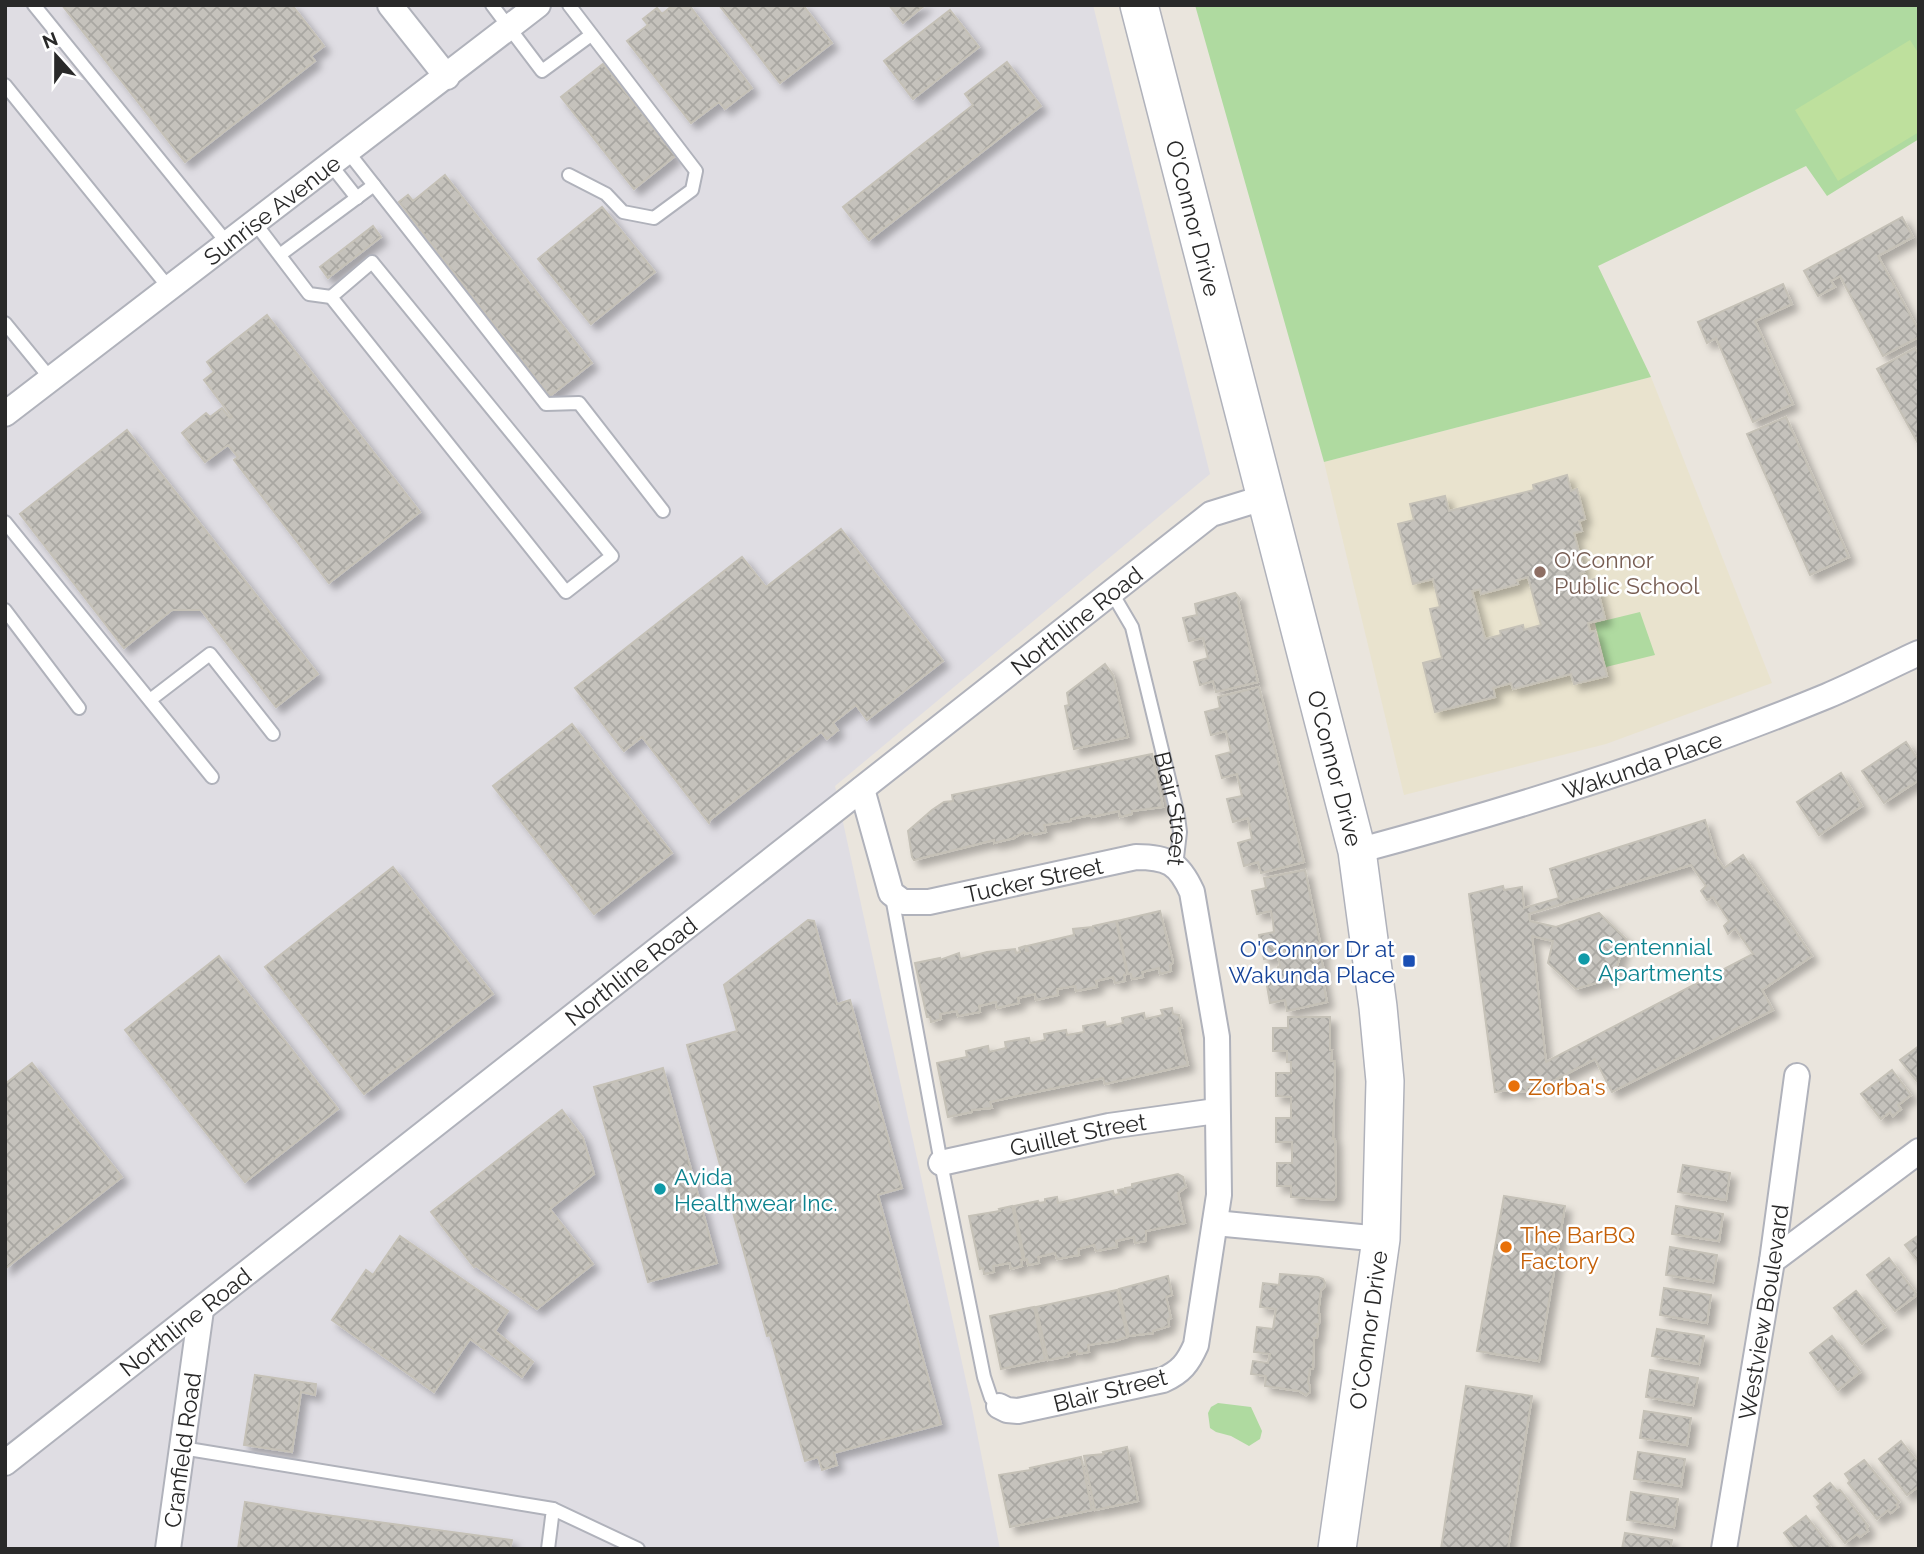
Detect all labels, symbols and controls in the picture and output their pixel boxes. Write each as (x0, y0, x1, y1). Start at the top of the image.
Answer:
north arrow (21, 21, 91, 91)
text: N (39, 27, 61, 53)
street label: O'Connor Drive (1161, 137, 1227, 299)
street label: Sunrise Avenue (198, 149, 345, 270)
place label: O'Connor Public School (1554, 546, 1700, 599)
street label: Northline Road (1005, 560, 1147, 680)
marker: O'Connor Public School (1532, 564, 1548, 580)
street label: O'Connor Drive (1303, 687, 1369, 849)
street label: Wakunda Place (1559, 725, 1725, 804)
street label: Blair Street (1149, 749, 1193, 868)
street label: Tucker Street (962, 851, 1106, 907)
street label: Northline Road (559, 911, 702, 1031)
place label: Centennial Apartments (1598, 933, 1723, 986)
place label: O'Connor Dr at Wakunda Place (1229, 935, 1395, 988)
marker: Centennial Apartments (1576, 951, 1592, 967)
marker: O'Connor Dr at Wakunda Place (1401, 953, 1417, 969)
place label: Zorba's (1528, 1073, 1606, 1100)
marker: Zorba's (1506, 1078, 1522, 1094)
street label: Guillet Street (1007, 1107, 1148, 1161)
place label: Avida Healthwear Inc. (674, 1163, 838, 1216)
marker: Avida Healthwear Inc. (652, 1181, 668, 1197)
street label: Westview Boulevard (1732, 1203, 1793, 1422)
place label: The BarBQ Factory (1520, 1221, 1635, 1274)
marker: The BarBQ Factory (1498, 1239, 1514, 1255)
street label: O'Connor Drive (1343, 1249, 1393, 1411)
street label: Northline Road (114, 1261, 256, 1381)
street label: Blair Street (1050, 1363, 1170, 1417)
street label: Cranfield Road (158, 1371, 206, 1529)

